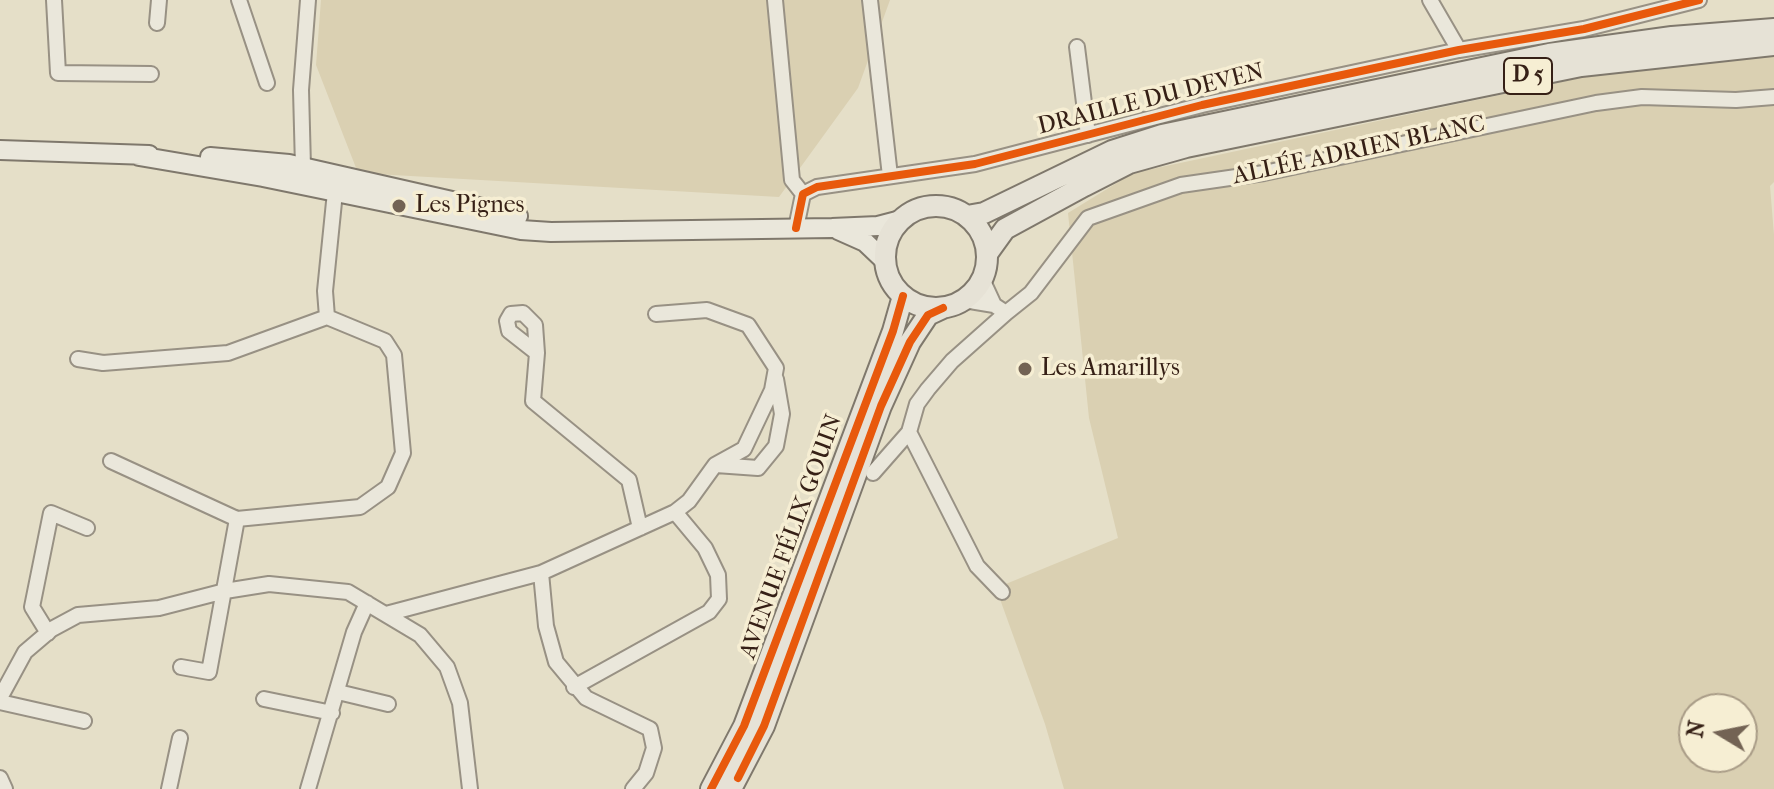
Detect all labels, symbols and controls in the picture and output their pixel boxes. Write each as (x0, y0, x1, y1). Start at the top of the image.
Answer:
street label: DRAILLE DU DEVEN (1035, 58, 1267, 142)
road number: D 5 (1504, 58, 1552, 94)
street label: ALLÉE ADRIEN BLANC (1230, 110, 1488, 192)
place label: Les Pignes (415, 192, 524, 220)
marker: Les Pignes (390, 197, 408, 215)
place label: Les Amarillys (1041, 355, 1180, 383)
marker: Les Amarillys (1016, 360, 1034, 378)
street label: AVENUE FÉLIX GOUIN (734, 411, 850, 663)
north arrow (1678, 693, 1758, 773)
text: N (1682, 719, 1711, 740)

